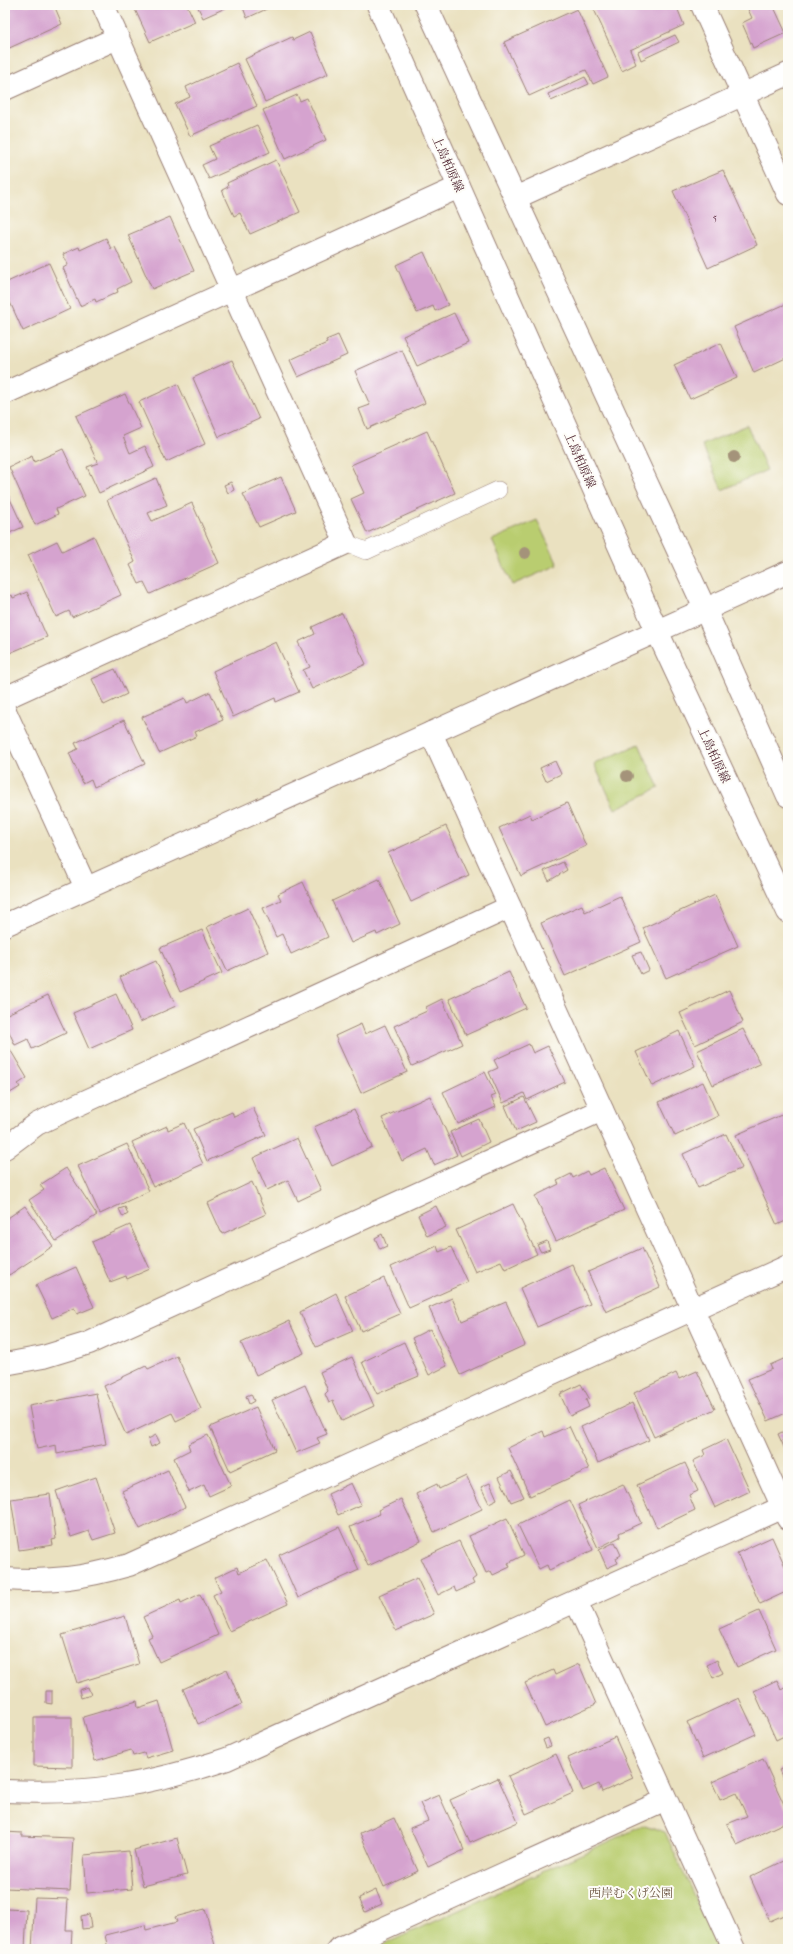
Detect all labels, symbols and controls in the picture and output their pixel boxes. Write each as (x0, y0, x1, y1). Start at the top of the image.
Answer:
street label: 上島柏原線 (429, 134, 467, 194)
house number: 5 (713, 212, 717, 224)
street label: 上島柏原線 (561, 430, 599, 490)
street label: 上島柏原線 (695, 725, 733, 785)
park label: 西岸むくげ公園 (589, 1886, 673, 1900)

